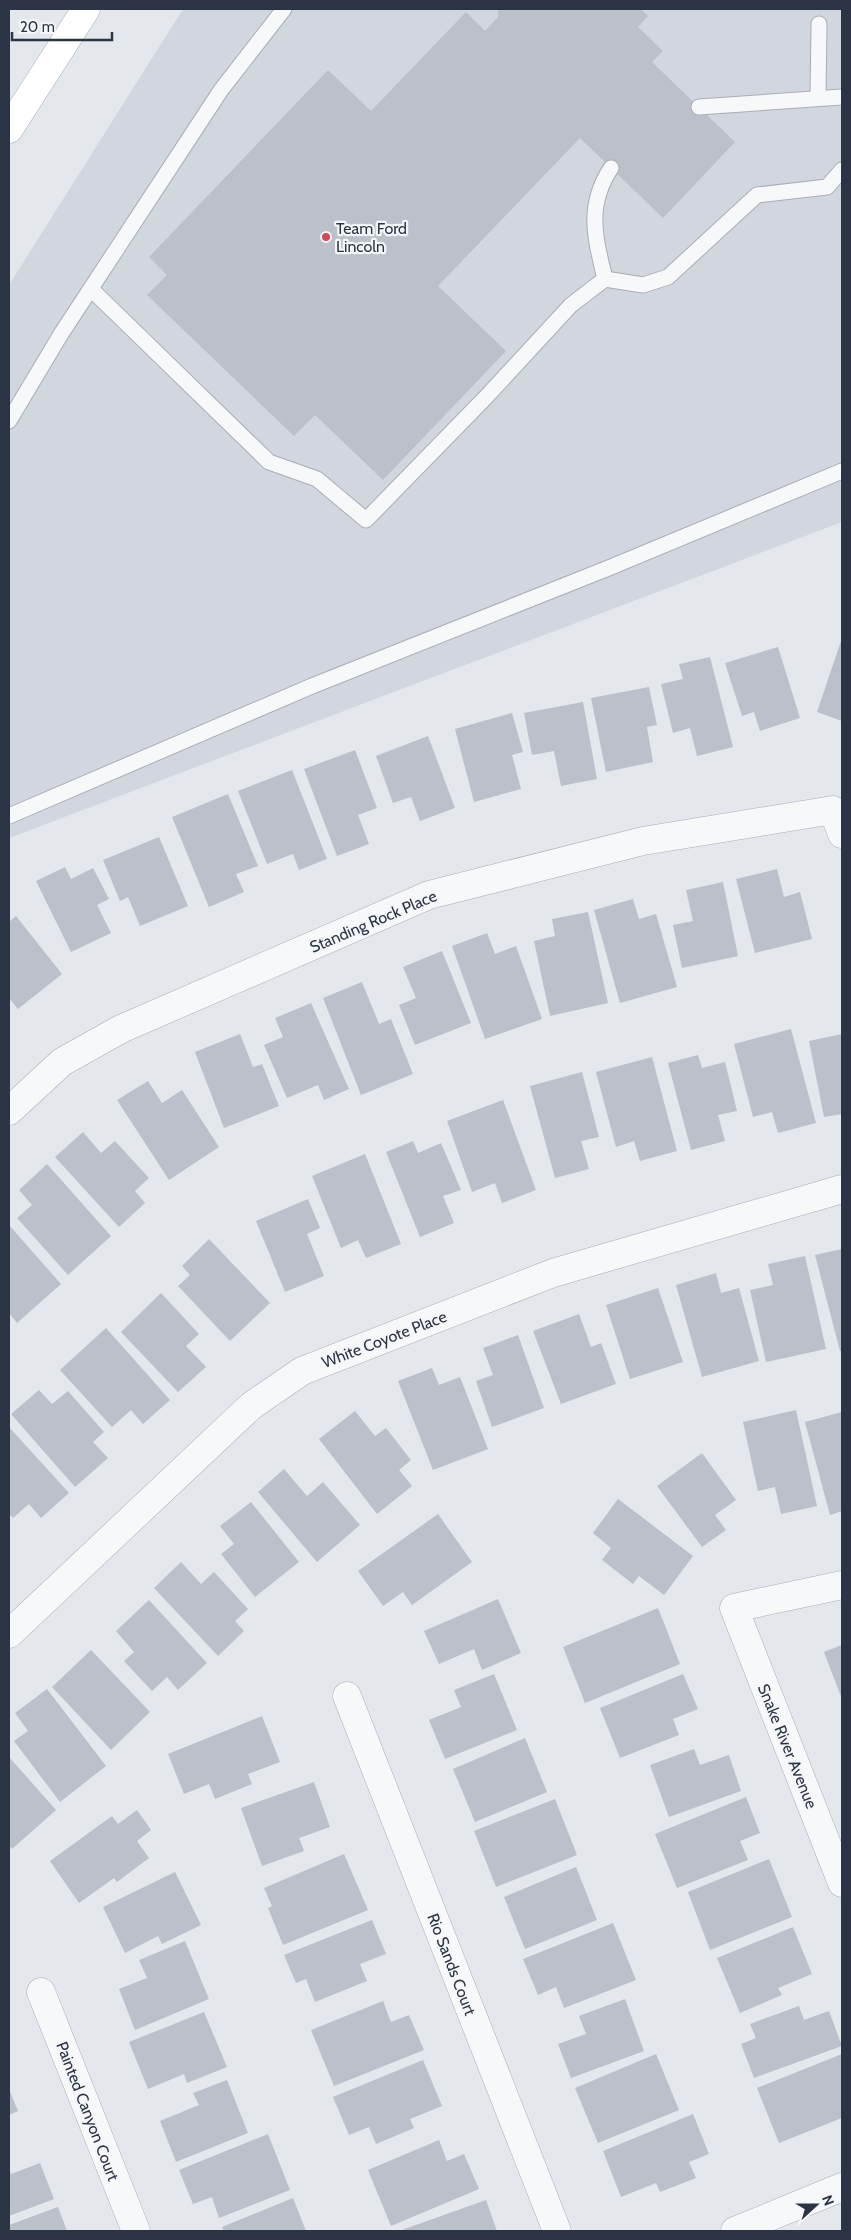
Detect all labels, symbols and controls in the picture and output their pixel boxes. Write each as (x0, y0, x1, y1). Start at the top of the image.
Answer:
scale bar (12, 10, 112, 42)
text: 20 m (20, 18, 55, 36)
place label: Team Ford Lincoln (336, 219, 407, 256)
marker: Team Ford Lincoln (320, 231, 332, 243)
street label: Standing Rock Place (307, 886, 439, 957)
street label: White Coyote Place (319, 1307, 449, 1372)
street label: Snake River Avenue (754, 1681, 821, 1811)
street label: Rio Sands Court (423, 1911, 480, 2018)
street label: Painted Canyon Court (52, 2039, 123, 2184)
north arrow (791, 2180, 841, 2230)
text: N (818, 2192, 838, 2208)

